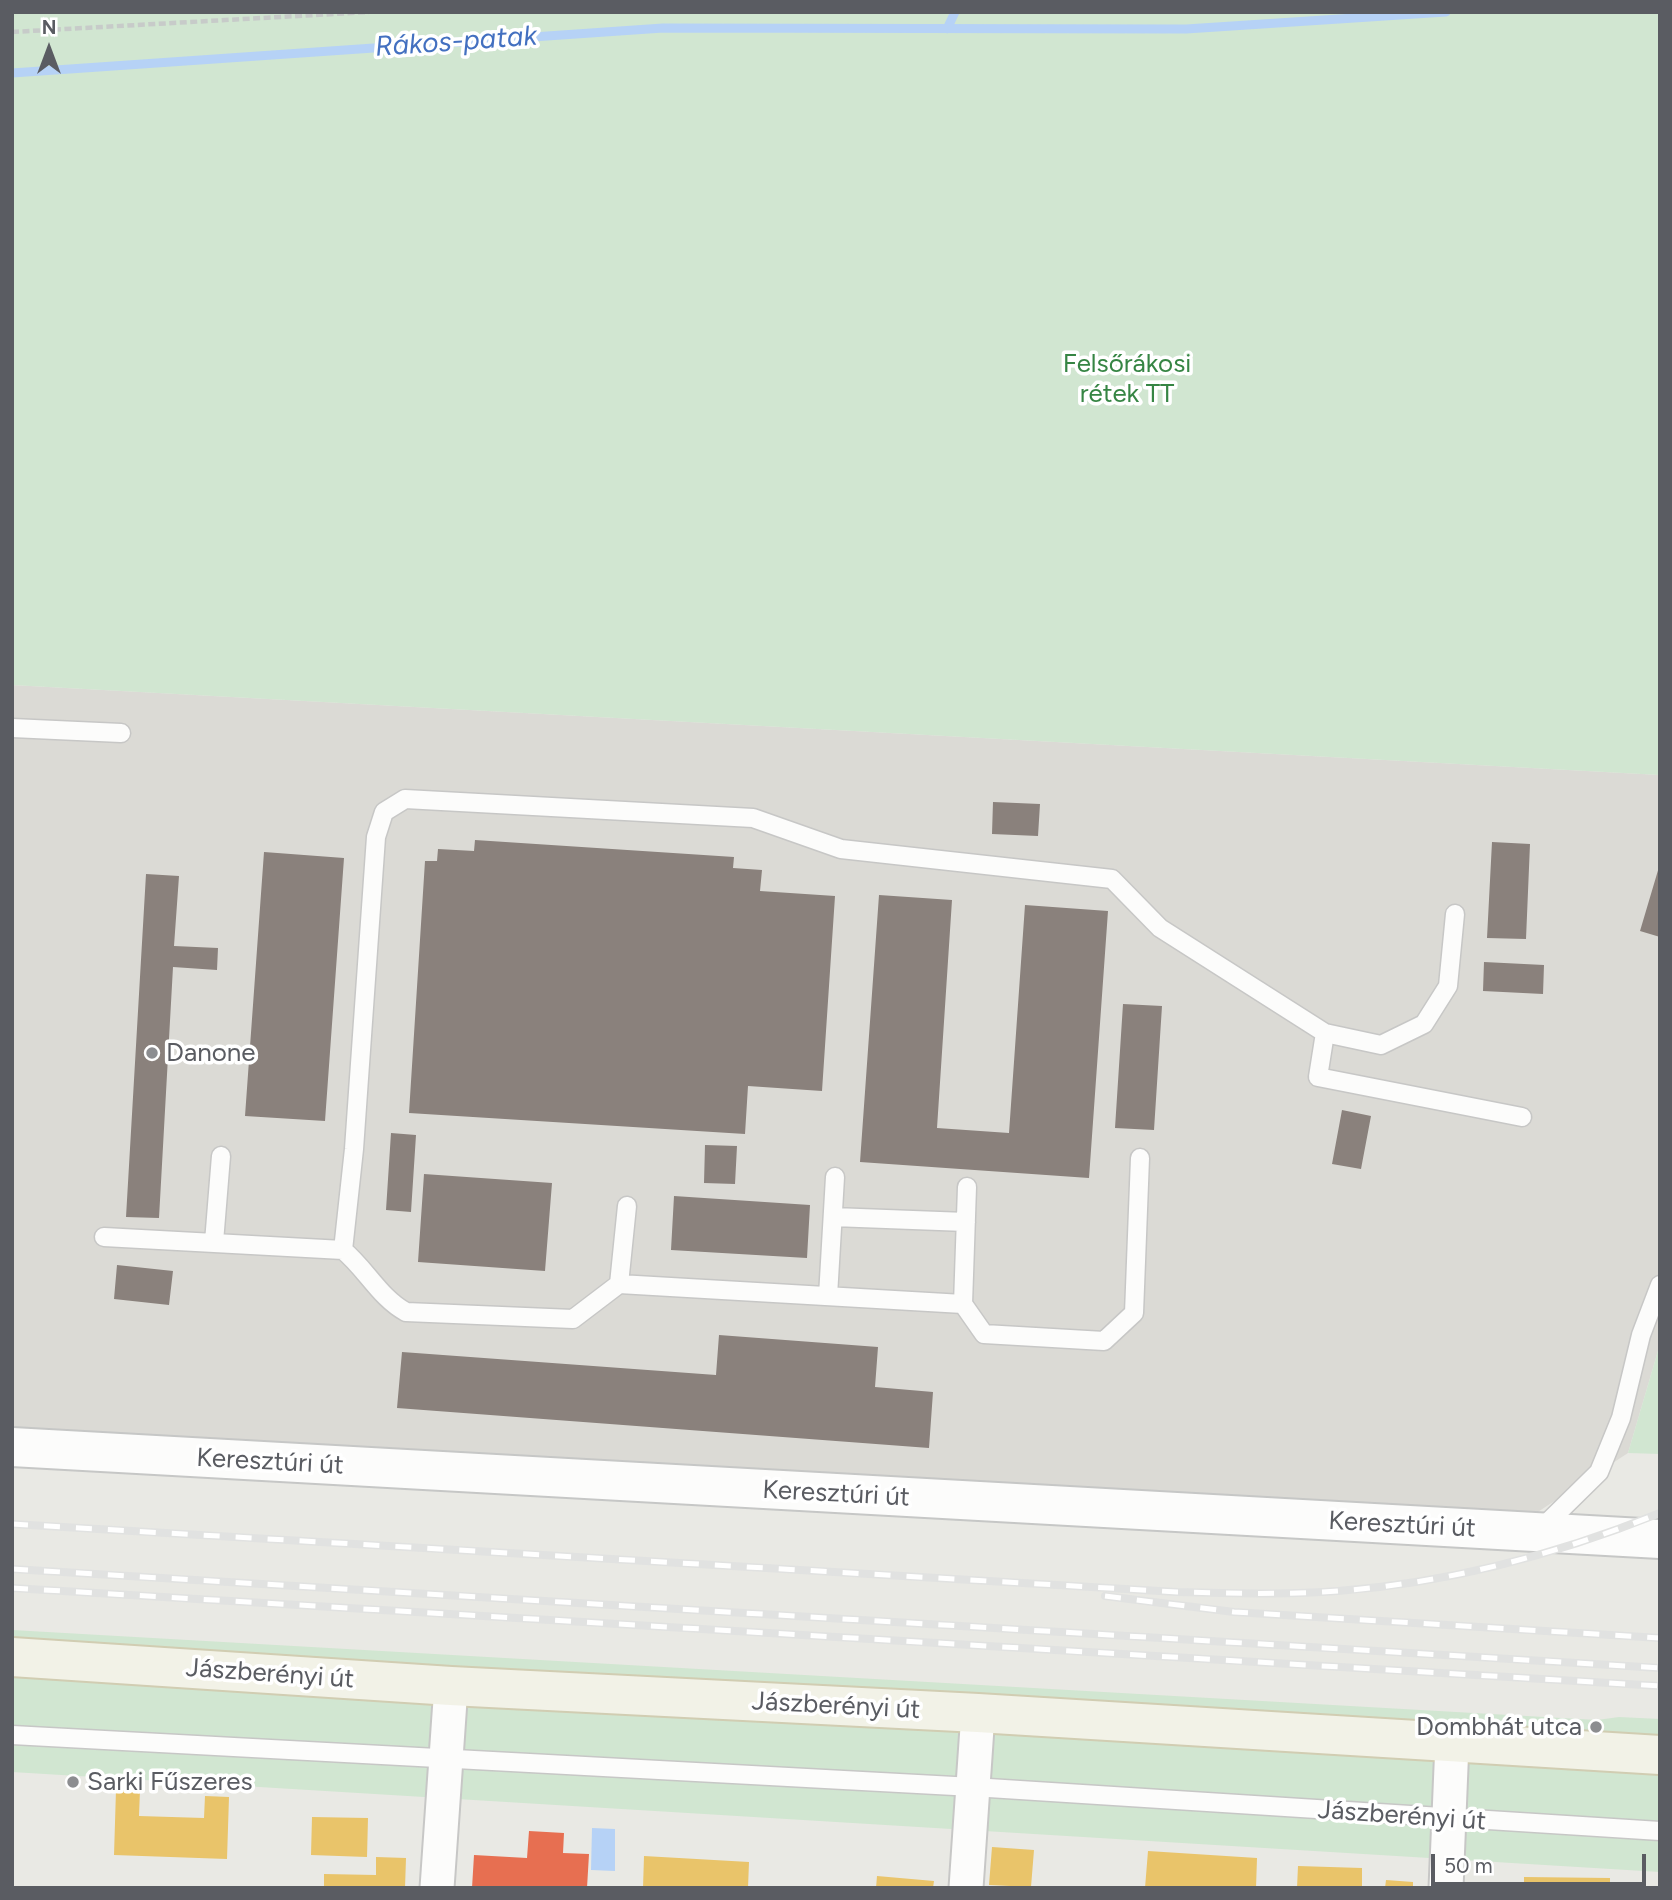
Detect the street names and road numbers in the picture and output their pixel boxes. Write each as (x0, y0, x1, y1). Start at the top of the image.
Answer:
street label: Keresztúri út (195, 1443, 345, 1481)
street label: Keresztúri út (761, 1475, 911, 1513)
street label: Keresztúri út (1327, 1506, 1477, 1544)
street label: Jászberényi út (185, 1653, 355, 1695)
street label: Jászberényi út (751, 1686, 921, 1726)
street label: Jászberényi út (1317, 1795, 1487, 1837)

